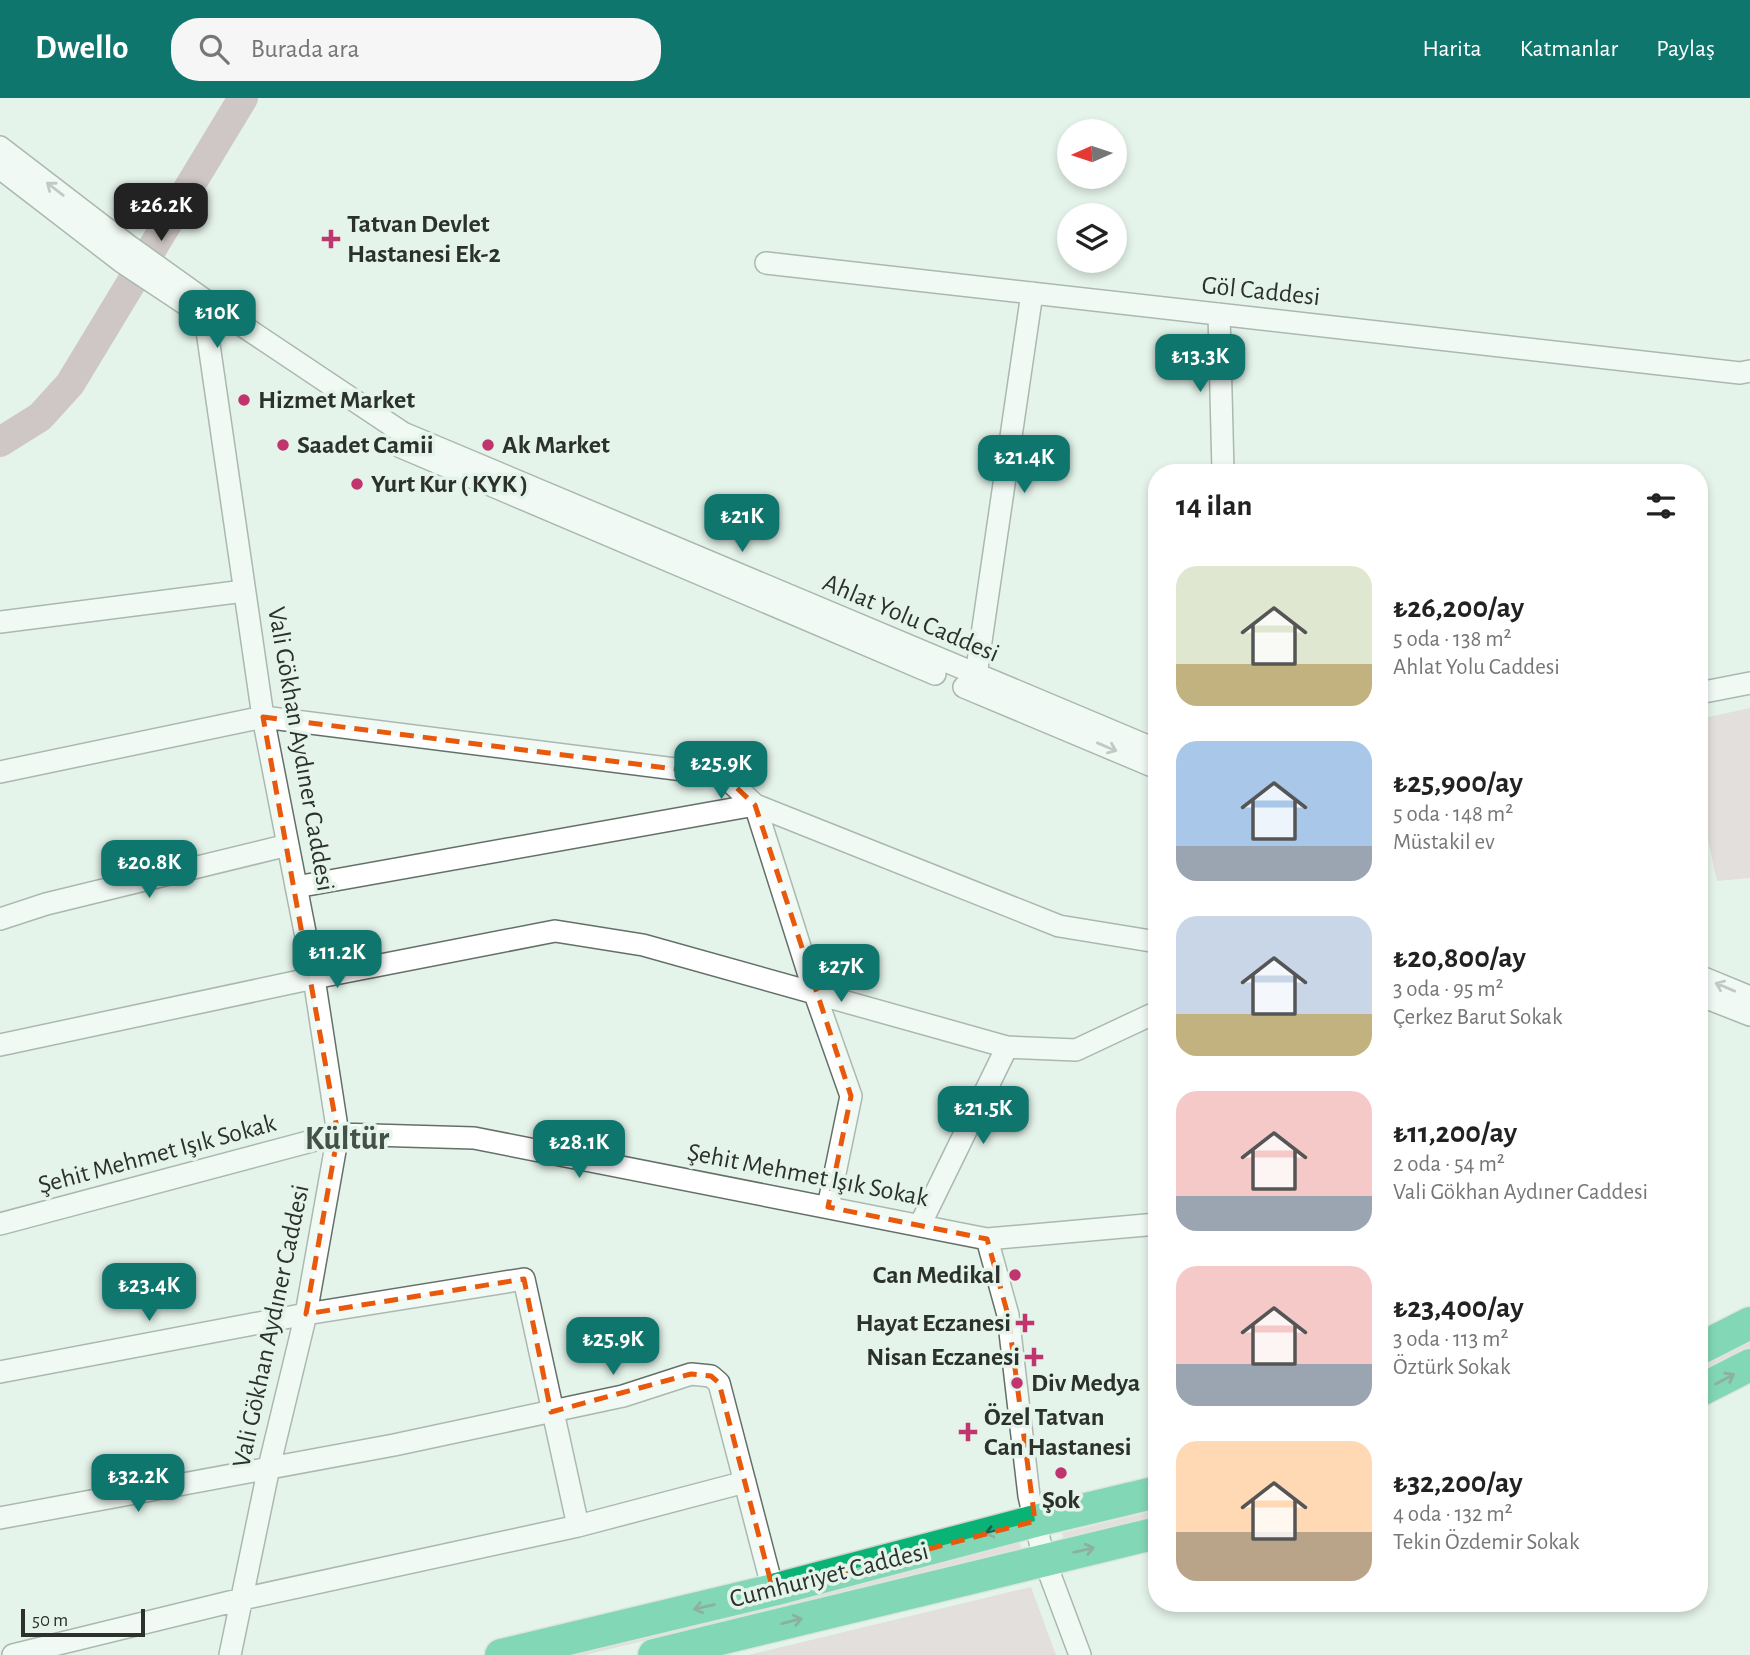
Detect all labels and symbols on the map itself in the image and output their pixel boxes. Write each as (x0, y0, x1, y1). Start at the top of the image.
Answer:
north arrow (1057, 119, 1127, 189)
one-way arrow (46, 182, 65, 196)
pin: ₺26.2K (104, 184, 218, 243)
place label: Tatvan Devlet Hastanesi Ek-2 (347, 211, 501, 267)
marker: Tatvan Devlet Hastanesi Ek-2 (321, 229, 341, 249)
street label: Göl Caddesi (1201, 272, 1321, 310)
pin: ₺10K (176, 290, 258, 350)
pin: ₺13.3K (1143, 334, 1257, 394)
place label: Hizmet Market (258, 387, 415, 413)
marker: Hizmet Market (236, 392, 252, 408)
place label: Saadet Camii (297, 432, 434, 458)
place label: Ak Market (502, 432, 610, 458)
pin: ₺21.4K (967, 436, 1081, 495)
marker: Saadet Camii (275, 437, 291, 453)
marker: Ak Market (480, 437, 496, 453)
place label: Yurt Kur ( KYK ) (371, 471, 528, 497)
marker: Yurt Kur ( KYK ) (349, 476, 365, 492)
pin: ₺21K (701, 494, 783, 554)
street label: Ahlat Yolu Caddesi (819, 569, 1003, 667)
street label: Vali Gökhan Aydıner Caddesi (263, 605, 339, 893)
one-way arrow (1095, 741, 1117, 754)
pin: ₺25.9K (664, 742, 778, 801)
pin: ₺20.8K (92, 840, 206, 900)
pin: ₺11.2K (280, 930, 394, 990)
pin: ₺27K (800, 944, 882, 1004)
one-way arrow (1714, 979, 1736, 992)
pin: ₺21.5K (926, 1086, 1040, 1146)
street label: Şehit Mehmet Işık Sokak (35, 1110, 279, 1198)
pin: ₺28.1K (522, 1121, 636, 1180)
district label: Kültür (305, 1123, 390, 1156)
street label: Şehit Mehmet Işık Sokak (685, 1139, 931, 1211)
street label: Vali Gökhan Aydıner Caddesi (228, 1182, 314, 1470)
place label: Can Medikal (873, 1262, 1001, 1288)
pin: ₺23.4K (92, 1264, 206, 1323)
marker: Can Medikal (1007, 1267, 1023, 1283)
place label: Hayat Eczanesi (856, 1310, 1011, 1336)
marker: Hayat Eczanesi (1017, 1315, 1033, 1331)
pin: ₺25.9K (556, 1318, 670, 1377)
place label: Nisan Eczanesi (866, 1344, 1020, 1370)
marker: Nisan Eczanesi (1026, 1349, 1042, 1365)
place label: Div Medya (1031, 1370, 1140, 1396)
one-way arrow (1714, 1371, 1735, 1385)
marker: Div Medya (1009, 1375, 1025, 1391)
place label: Özel Tatvan Can Hastanesi (984, 1403, 1132, 1460)
marker: Özel Tatvan Can Hastanesi (958, 1422, 978, 1442)
pin: ₺32.2K (81, 1454, 195, 1514)
marker: Şok (1053, 1465, 1069, 1481)
place label: Şok (1042, 1487, 1080, 1513)
one-way arrow (984, 1525, 1007, 1538)
street label: Cumhuriyet Caddesi (727, 1538, 931, 1612)
one-way arrow (1072, 1543, 1095, 1556)
one-way arrow (693, 1600, 716, 1614)
scale bar (21, 1606, 145, 1638)
one-way arrow (780, 1614, 803, 1627)

